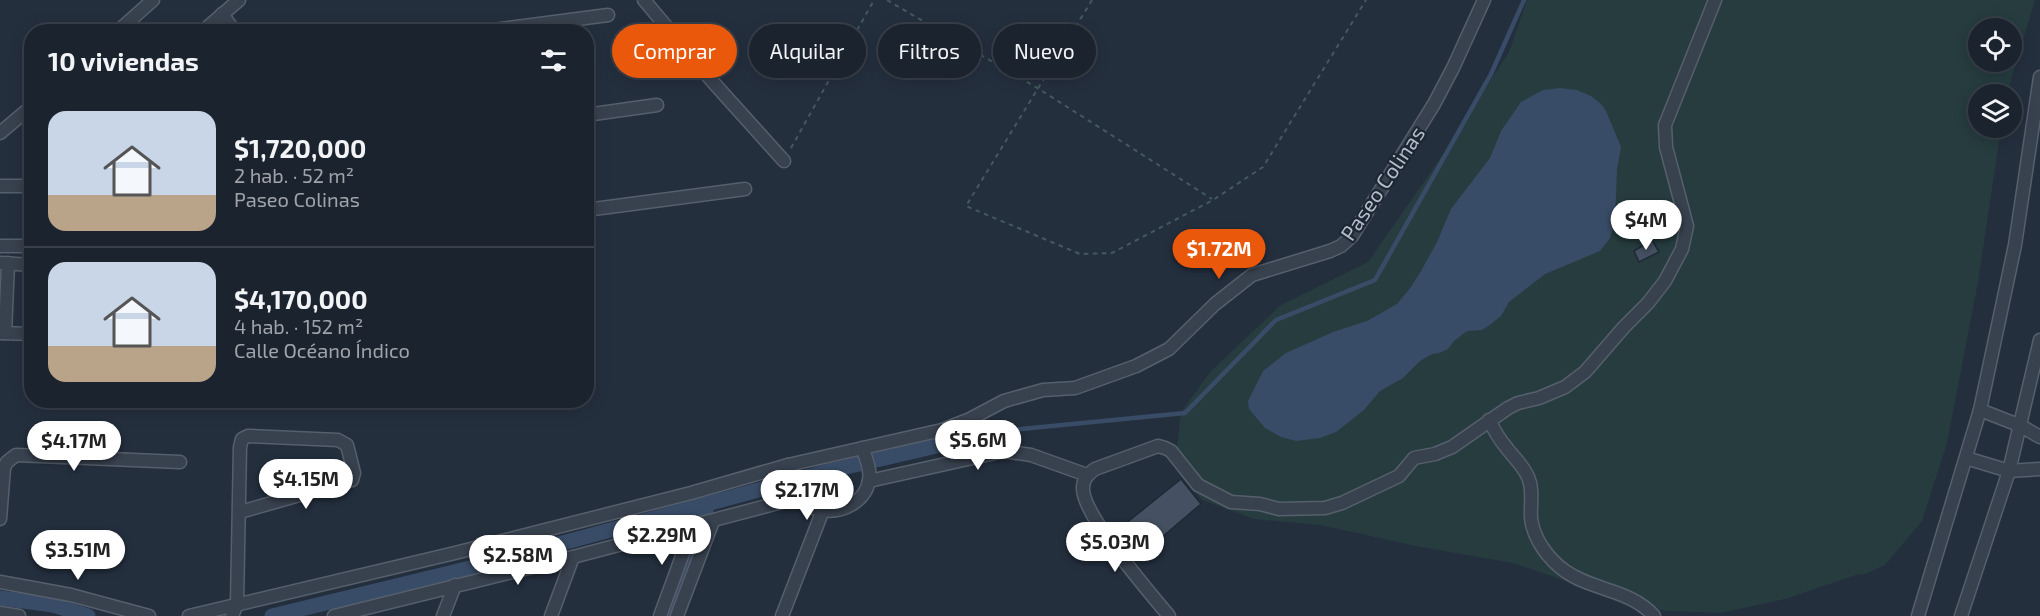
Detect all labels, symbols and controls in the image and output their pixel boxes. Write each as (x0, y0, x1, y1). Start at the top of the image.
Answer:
map controls (1968, 18, 2022, 138)
button: locate (1968, 18, 2022, 72)
chip: Comprar (612, 24, 737, 78)
chip: Alquilar (749, 24, 866, 78)
chip: Filtros (878, 24, 981, 78)
chip: Nuevo (993, 24, 1096, 78)
icon: filters (537, 44, 570, 77)
text: 10 viviendas (48, 45, 199, 76)
button: layers (1968, 84, 2022, 138)
street label: Paseo Colinas (1335, 121, 1429, 245)
text: $1,720,000 (234, 132, 367, 163)
icon: home (96, 135, 168, 207)
text: 2 hab. · 52 m² (234, 163, 354, 187)
text: Paseo Colinas (234, 187, 360, 211)
pin: $4M (1617, 200, 1675, 251)
text: $4M (1625, 207, 1667, 231)
pin: $1.72M (1170, 229, 1268, 280)
text: $1.72M (1187, 236, 1251, 260)
text: $4,170,000 (234, 283, 368, 314)
icon: home (96, 286, 168, 358)
text: 4 hab. · 152 m² (234, 314, 363, 338)
text: Calle Océano Índico (234, 338, 410, 362)
pin: $5.6M (936, 420, 1020, 471)
pin: $4.17M (25, 421, 123, 472)
text: $5.6M (949, 427, 1007, 451)
text: $4.17M (41, 428, 107, 452)
pin: $4.15M (257, 459, 355, 510)
text: $4.15M (273, 466, 339, 490)
pin: $2.17M (758, 470, 856, 521)
text: $2.17M (775, 477, 839, 501)
pin: $2.29M (613, 515, 711, 566)
text: $2.29M (627, 522, 697, 546)
pin: $5.03M (1066, 522, 1164, 573)
text: $5.03M (1080, 529, 1150, 553)
pin: $3.51M (29, 530, 127, 581)
pin: $2.58M (469, 535, 567, 586)
text: $3.51M (45, 537, 111, 561)
text: $2.58M (483, 542, 553, 566)

